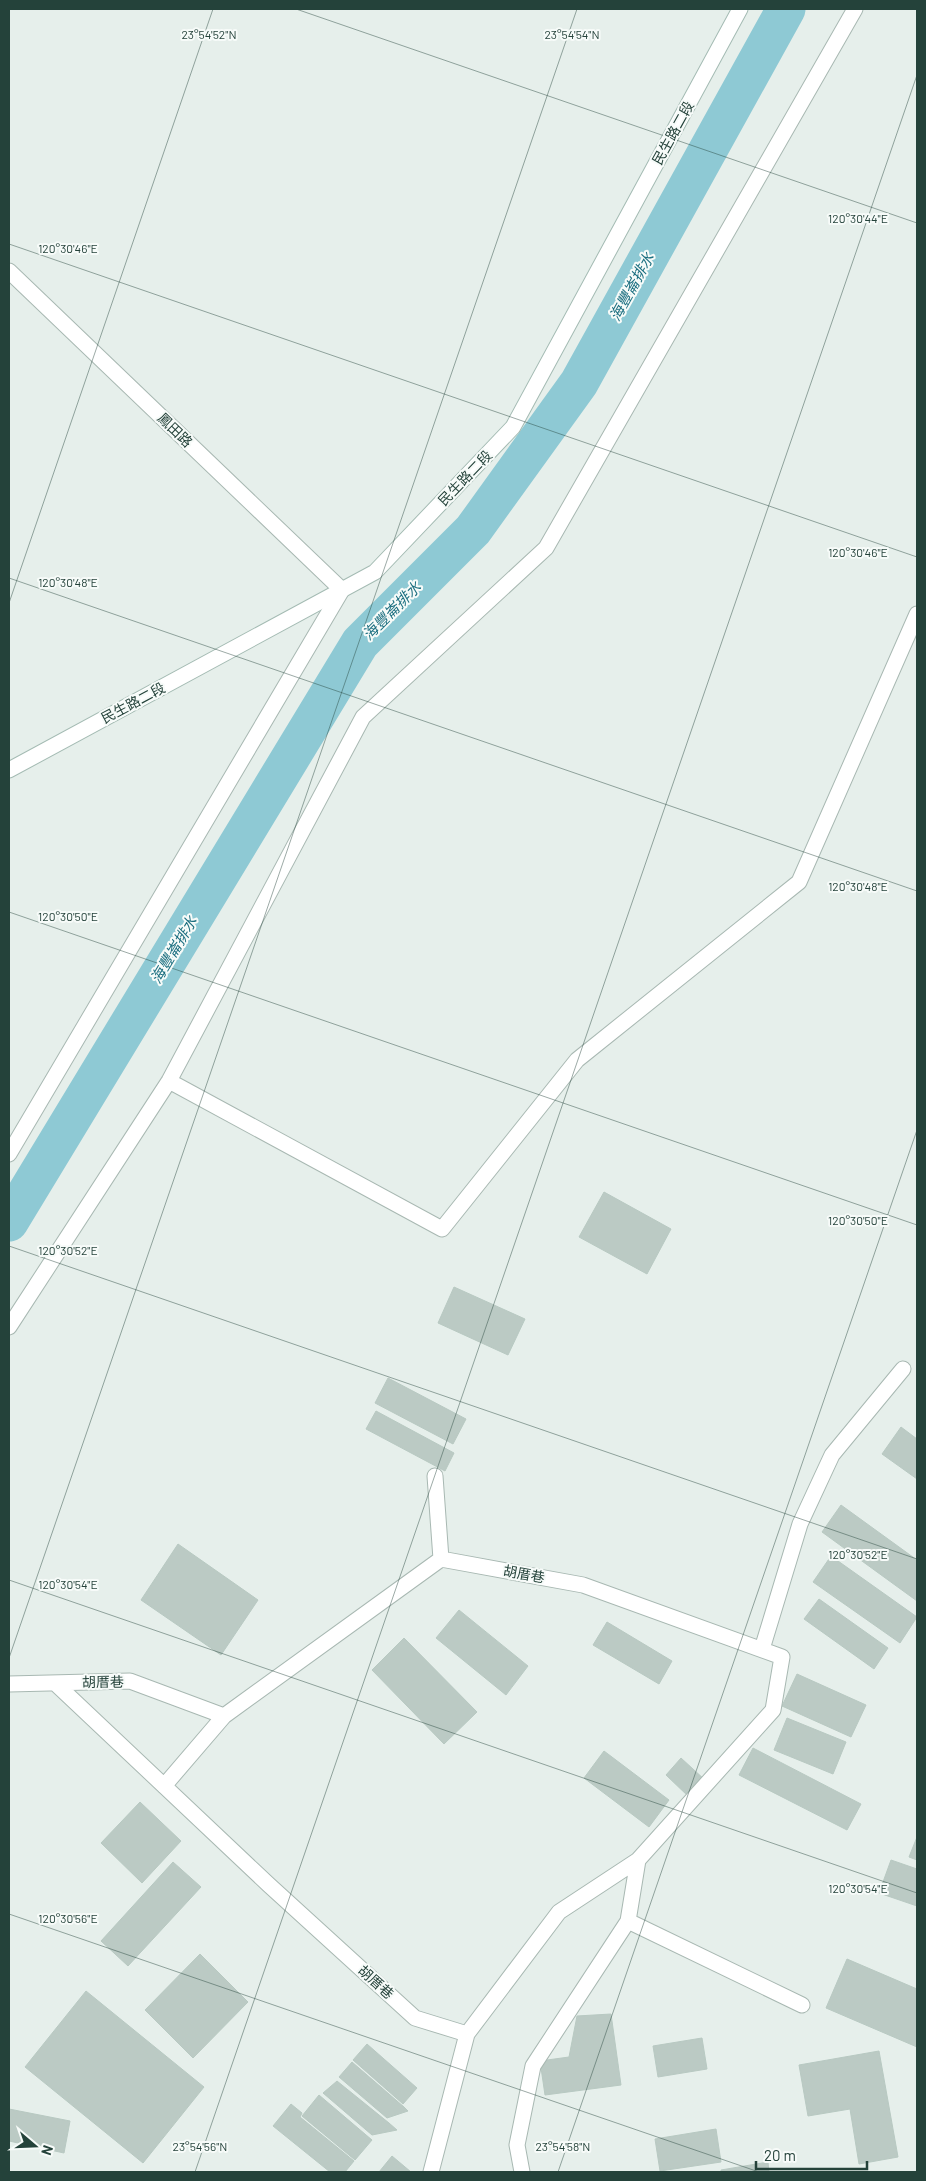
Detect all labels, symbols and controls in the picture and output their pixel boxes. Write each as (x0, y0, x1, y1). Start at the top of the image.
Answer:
text: 23°54'52"N (181, 27, 237, 41)
text: 23°54'54"N (544, 27, 600, 41)
street label: 民生路二段 (648, 98, 697, 167)
text: 120°30'44"E (828, 211, 888, 225)
text: 120°30'46"E (38, 241, 98, 255)
water label: 海豐崙排水 (605, 248, 658, 324)
street label: 鳳田路 (154, 409, 196, 450)
street label: 民生路二段 (434, 447, 495, 509)
text: 120°30'46"E (828, 545, 888, 559)
text: 120°30'48"E (38, 575, 98, 589)
water label: 海豐崙排水 (358, 577, 425, 643)
street label: 民生路二段 (98, 679, 168, 726)
text: 120°30'48"E (828, 879, 888, 893)
text: 120°30'50"E (38, 909, 98, 923)
water label: 海豐崙排水 (146, 912, 201, 986)
text: 120°30'50"E (828, 1213, 888, 1227)
text: 120°30'52"E (38, 1243, 98, 1257)
text: 120°30'52"E (828, 1547, 888, 1561)
street label: 胡厝巷 (502, 1561, 546, 1586)
text: 120°30'54"E (38, 1577, 98, 1591)
street label: 胡厝巷 (82, 1673, 124, 1690)
text: 120°30'54"E (828, 1881, 888, 1895)
text: 120°30'56"E (38, 1911, 98, 1925)
street label: 胡厝巷 (355, 1961, 398, 2002)
north arrow (10, 2121, 60, 2171)
scale bar (756, 2138, 867, 2170)
text: 23°54'56"N (173, 2139, 227, 2153)
text: 23°54'58"N (536, 2139, 591, 2153)
text: N (38, 2143, 57, 2158)
text: 20 m (764, 2146, 796, 2164)

